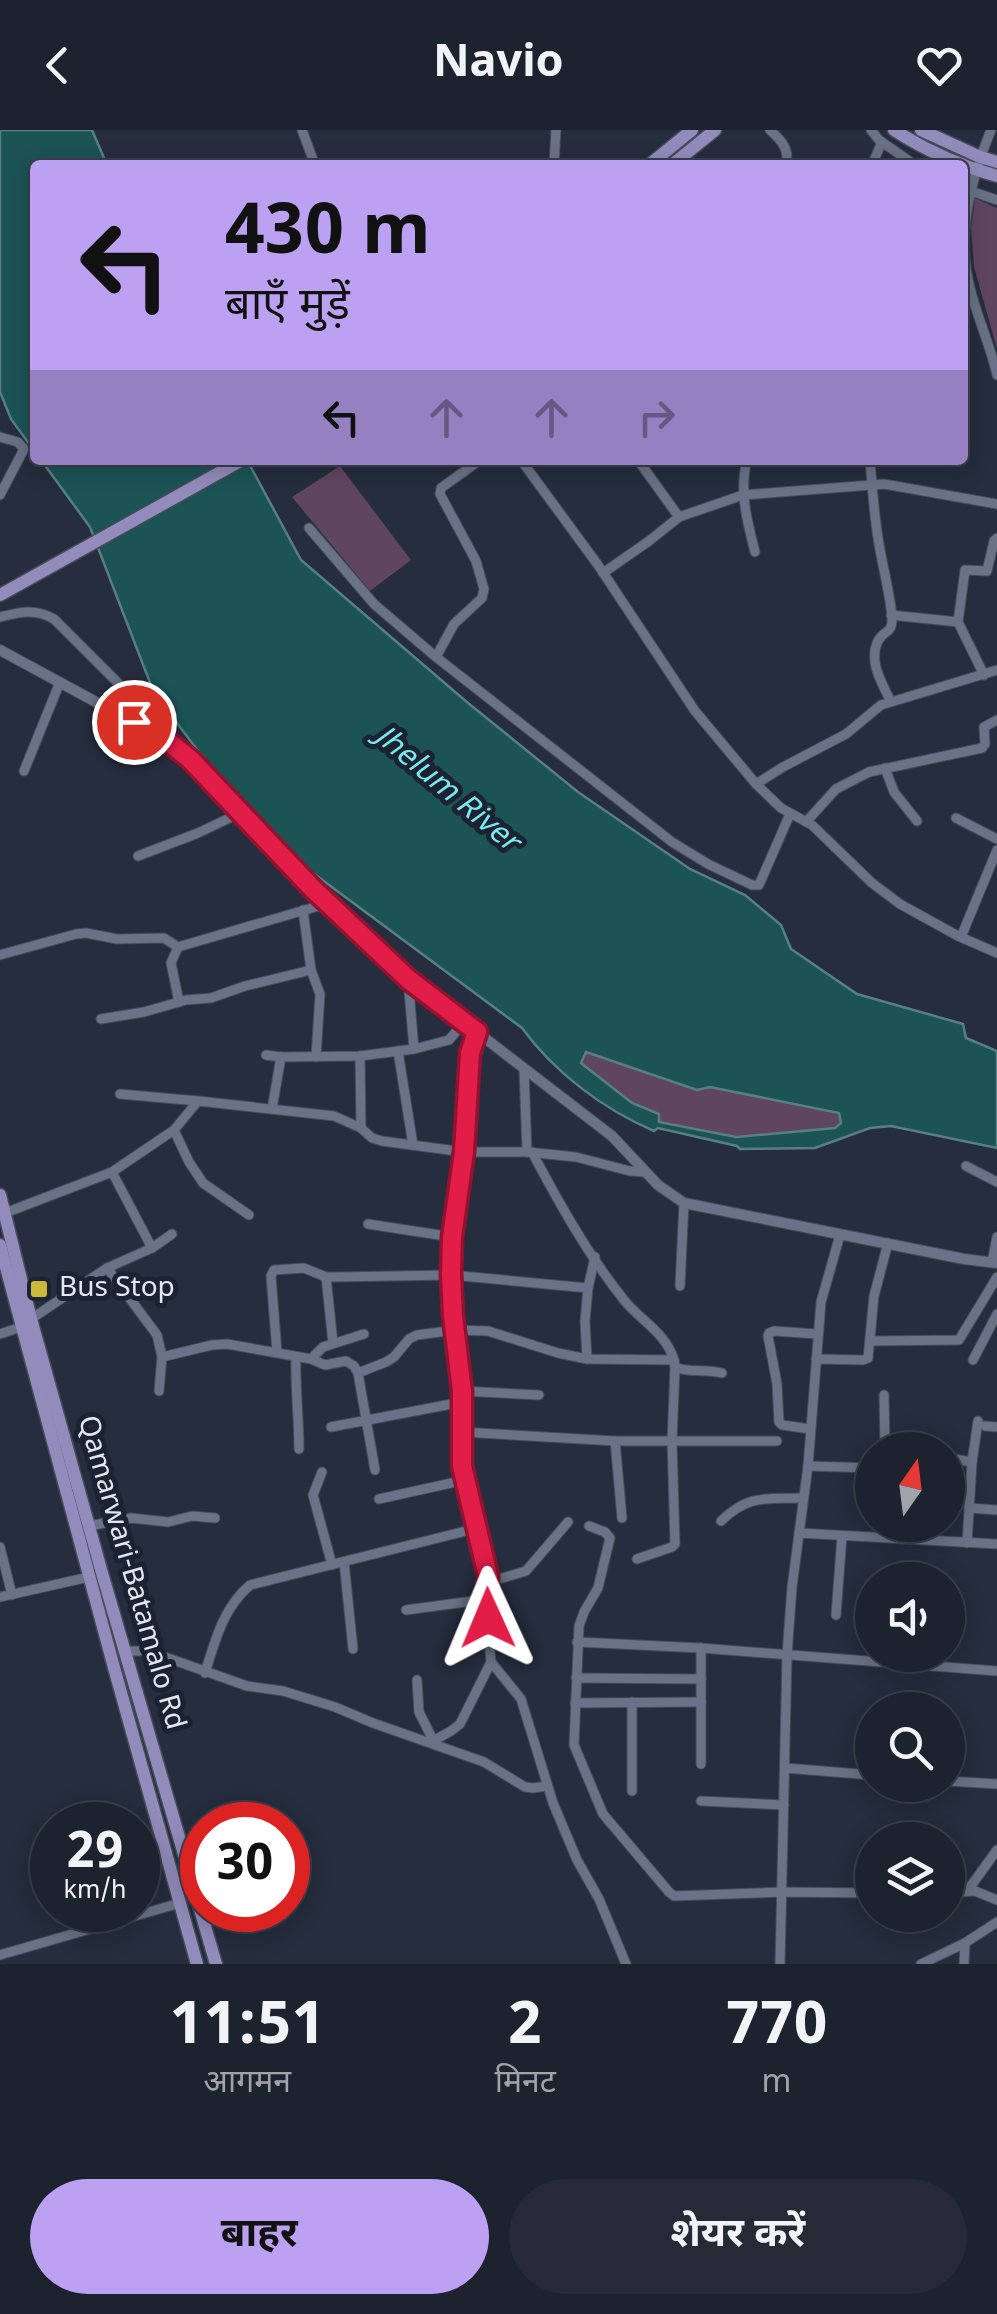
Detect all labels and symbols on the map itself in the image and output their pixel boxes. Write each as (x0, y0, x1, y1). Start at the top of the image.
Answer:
pin (92, 680, 177, 765)
water label: Jhelum River (363, 716, 529, 864)
place label: Bus Stop (59, 1271, 175, 1307)
marker: Bus Stop (28, 1278, 50, 1300)
street label: Qamarwari-Batamalo Rd (68, 1412, 192, 1734)
north arrow (855, 1432, 965, 1542)
position arrow (436, 1566, 540, 1670)
speed limit sign: 30 (180, 1802, 310, 1932)

